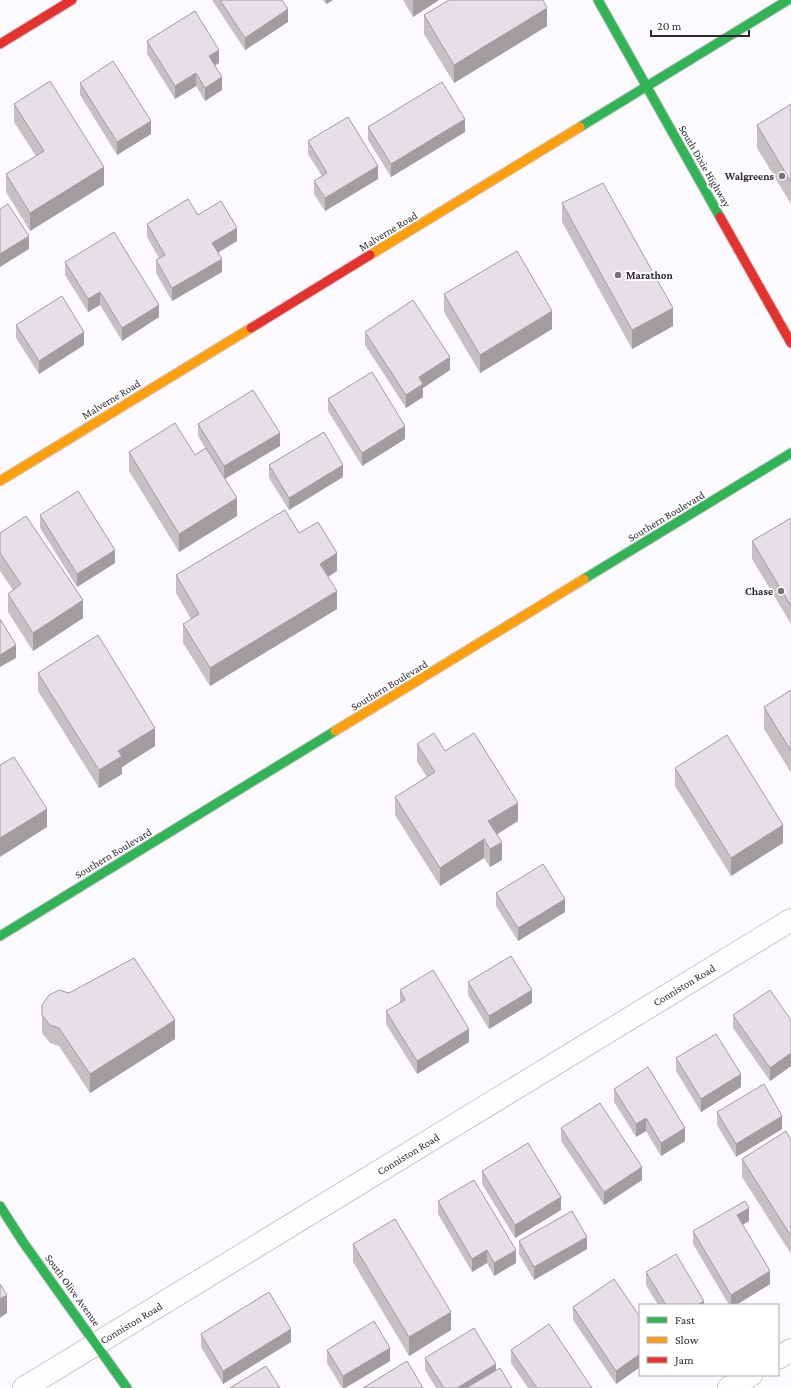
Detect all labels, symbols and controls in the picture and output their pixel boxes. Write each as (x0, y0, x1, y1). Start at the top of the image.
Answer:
scale bar (651, 12, 749, 38)
text: 20 m (657, 19, 682, 33)
street label: South Dixie Highway (676, 123, 734, 210)
place label: Walgreens (724, 170, 775, 182)
marker: Walgreens (777, 171, 787, 181)
street label: Malverne Road (357, 209, 420, 253)
place label: Marathon (626, 269, 673, 281)
marker: Marathon (613, 270, 623, 280)
street label: Malverne Road (80, 377, 143, 421)
street label: Southern Boulevard (626, 488, 707, 544)
place label: Chase (745, 585, 773, 597)
marker: Chase (776, 586, 786, 596)
street label: Southern Boulevard (349, 657, 430, 713)
street label: Southern Boulevard (73, 825, 154, 881)
street label: Conniston Road (651, 962, 717, 1008)
street label: Conniston Road (375, 1131, 441, 1177)
street label: South Olive Avenue (43, 1252, 103, 1328)
street label: Conniston Road (98, 1300, 164, 1346)
legend (639, 1304, 779, 1376)
text: Fast (675, 1313, 696, 1327)
text: Slow (675, 1333, 699, 1347)
text: Jam (674, 1353, 694, 1367)

